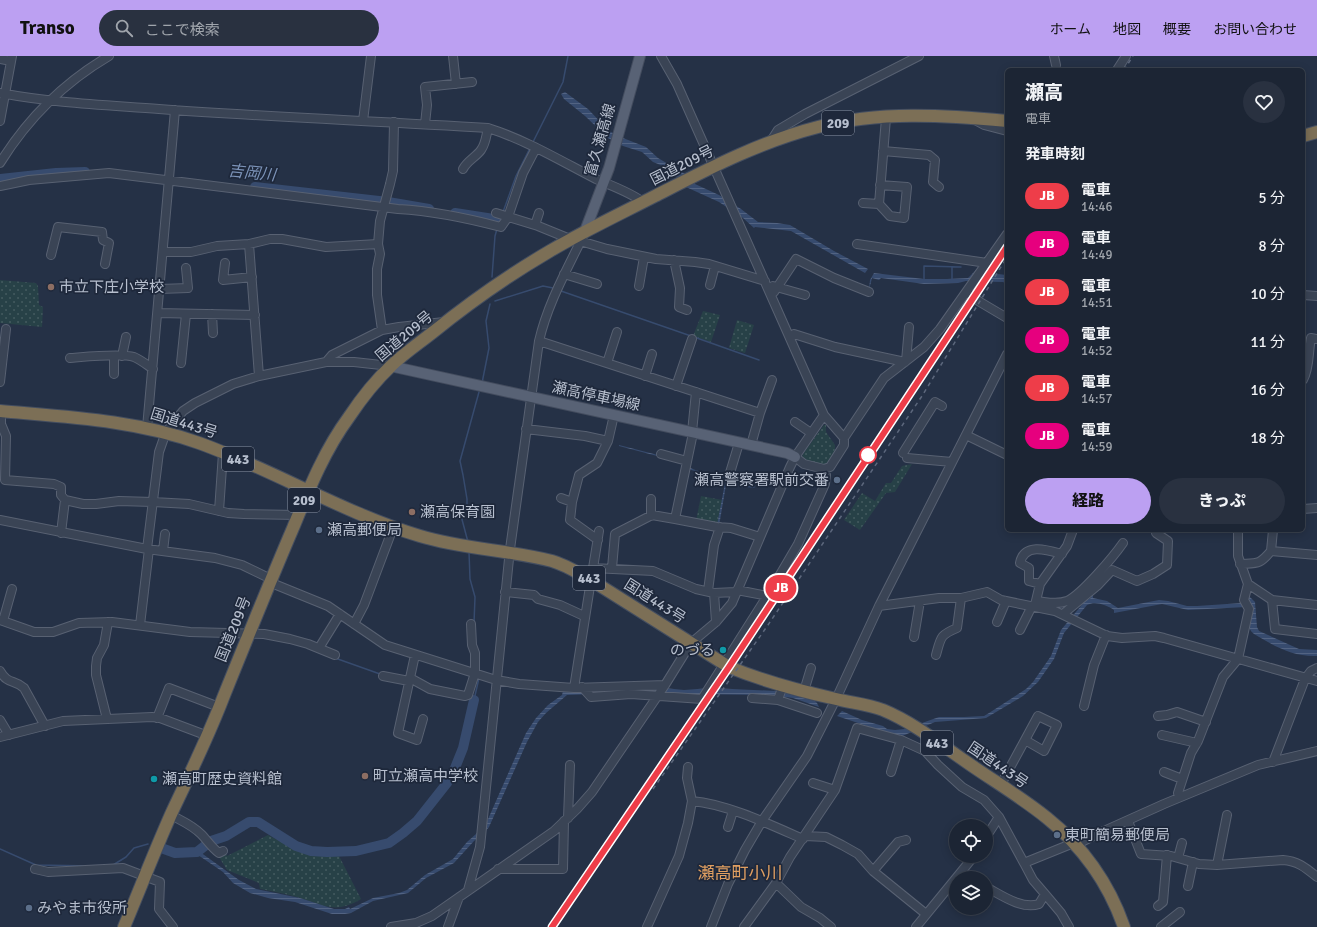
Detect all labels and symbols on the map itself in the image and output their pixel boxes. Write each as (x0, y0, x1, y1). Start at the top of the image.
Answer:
street label: 富久瀬高線 (581, 101, 619, 179)
road number: 209 (822, 111, 854, 135)
street label: 国道209号 (647, 141, 717, 189)
water label: 吉岡川 (227, 161, 279, 186)
place label: 市立下庄小学校 (59, 278, 164, 296)
marker: 市立下庄小学校 (46, 282, 56, 292)
street label: 国道209号 (372, 307, 436, 365)
street label: 瀬高停車場線 (550, 378, 642, 414)
street label: 国道443号 (148, 404, 220, 442)
unlabelled marker (859, 446, 877, 464)
road number: 443 (222, 447, 254, 471)
place label: 瀬高警察署駅前交番 (694, 471, 829, 489)
marker: 瀬高警察署駅前交番 (832, 475, 842, 485)
road number: 209 (288, 488, 320, 512)
place label: 瀬高保育園 (420, 503, 495, 521)
marker: 瀬高保育園 (407, 507, 417, 517)
place label: 瀬高郵便局 (327, 521, 402, 539)
marker: 瀬高郵便局 (314, 525, 324, 535)
road number: 443 (573, 566, 605, 590)
street label: 国道443号 (621, 575, 689, 627)
line badge: JB (763, 575, 799, 601)
street label: 国道209号 (212, 593, 254, 665)
place label: のづる (670, 641, 715, 659)
marker: のづる (718, 645, 728, 655)
road number: 443 (921, 731, 953, 755)
street label: 国道443号 (964, 738, 1032, 792)
place label: 町立瀬高中学校 (373, 767, 478, 785)
place label: 瀬高町歴史資料館 (162, 770, 282, 788)
marker: 町立瀬高中学校 (360, 771, 370, 781)
marker: 瀬高町歴史資料館 (149, 774, 159, 784)
place label: 東町簡易郵便局 (1065, 826, 1170, 844)
marker: 東町簡易郵便局 (1052, 830, 1062, 840)
district label: 瀬高町小川 (698, 863, 783, 884)
place label: みやま市役所 (37, 899, 127, 917)
marker: みやま市役所 (24, 903, 34, 913)

